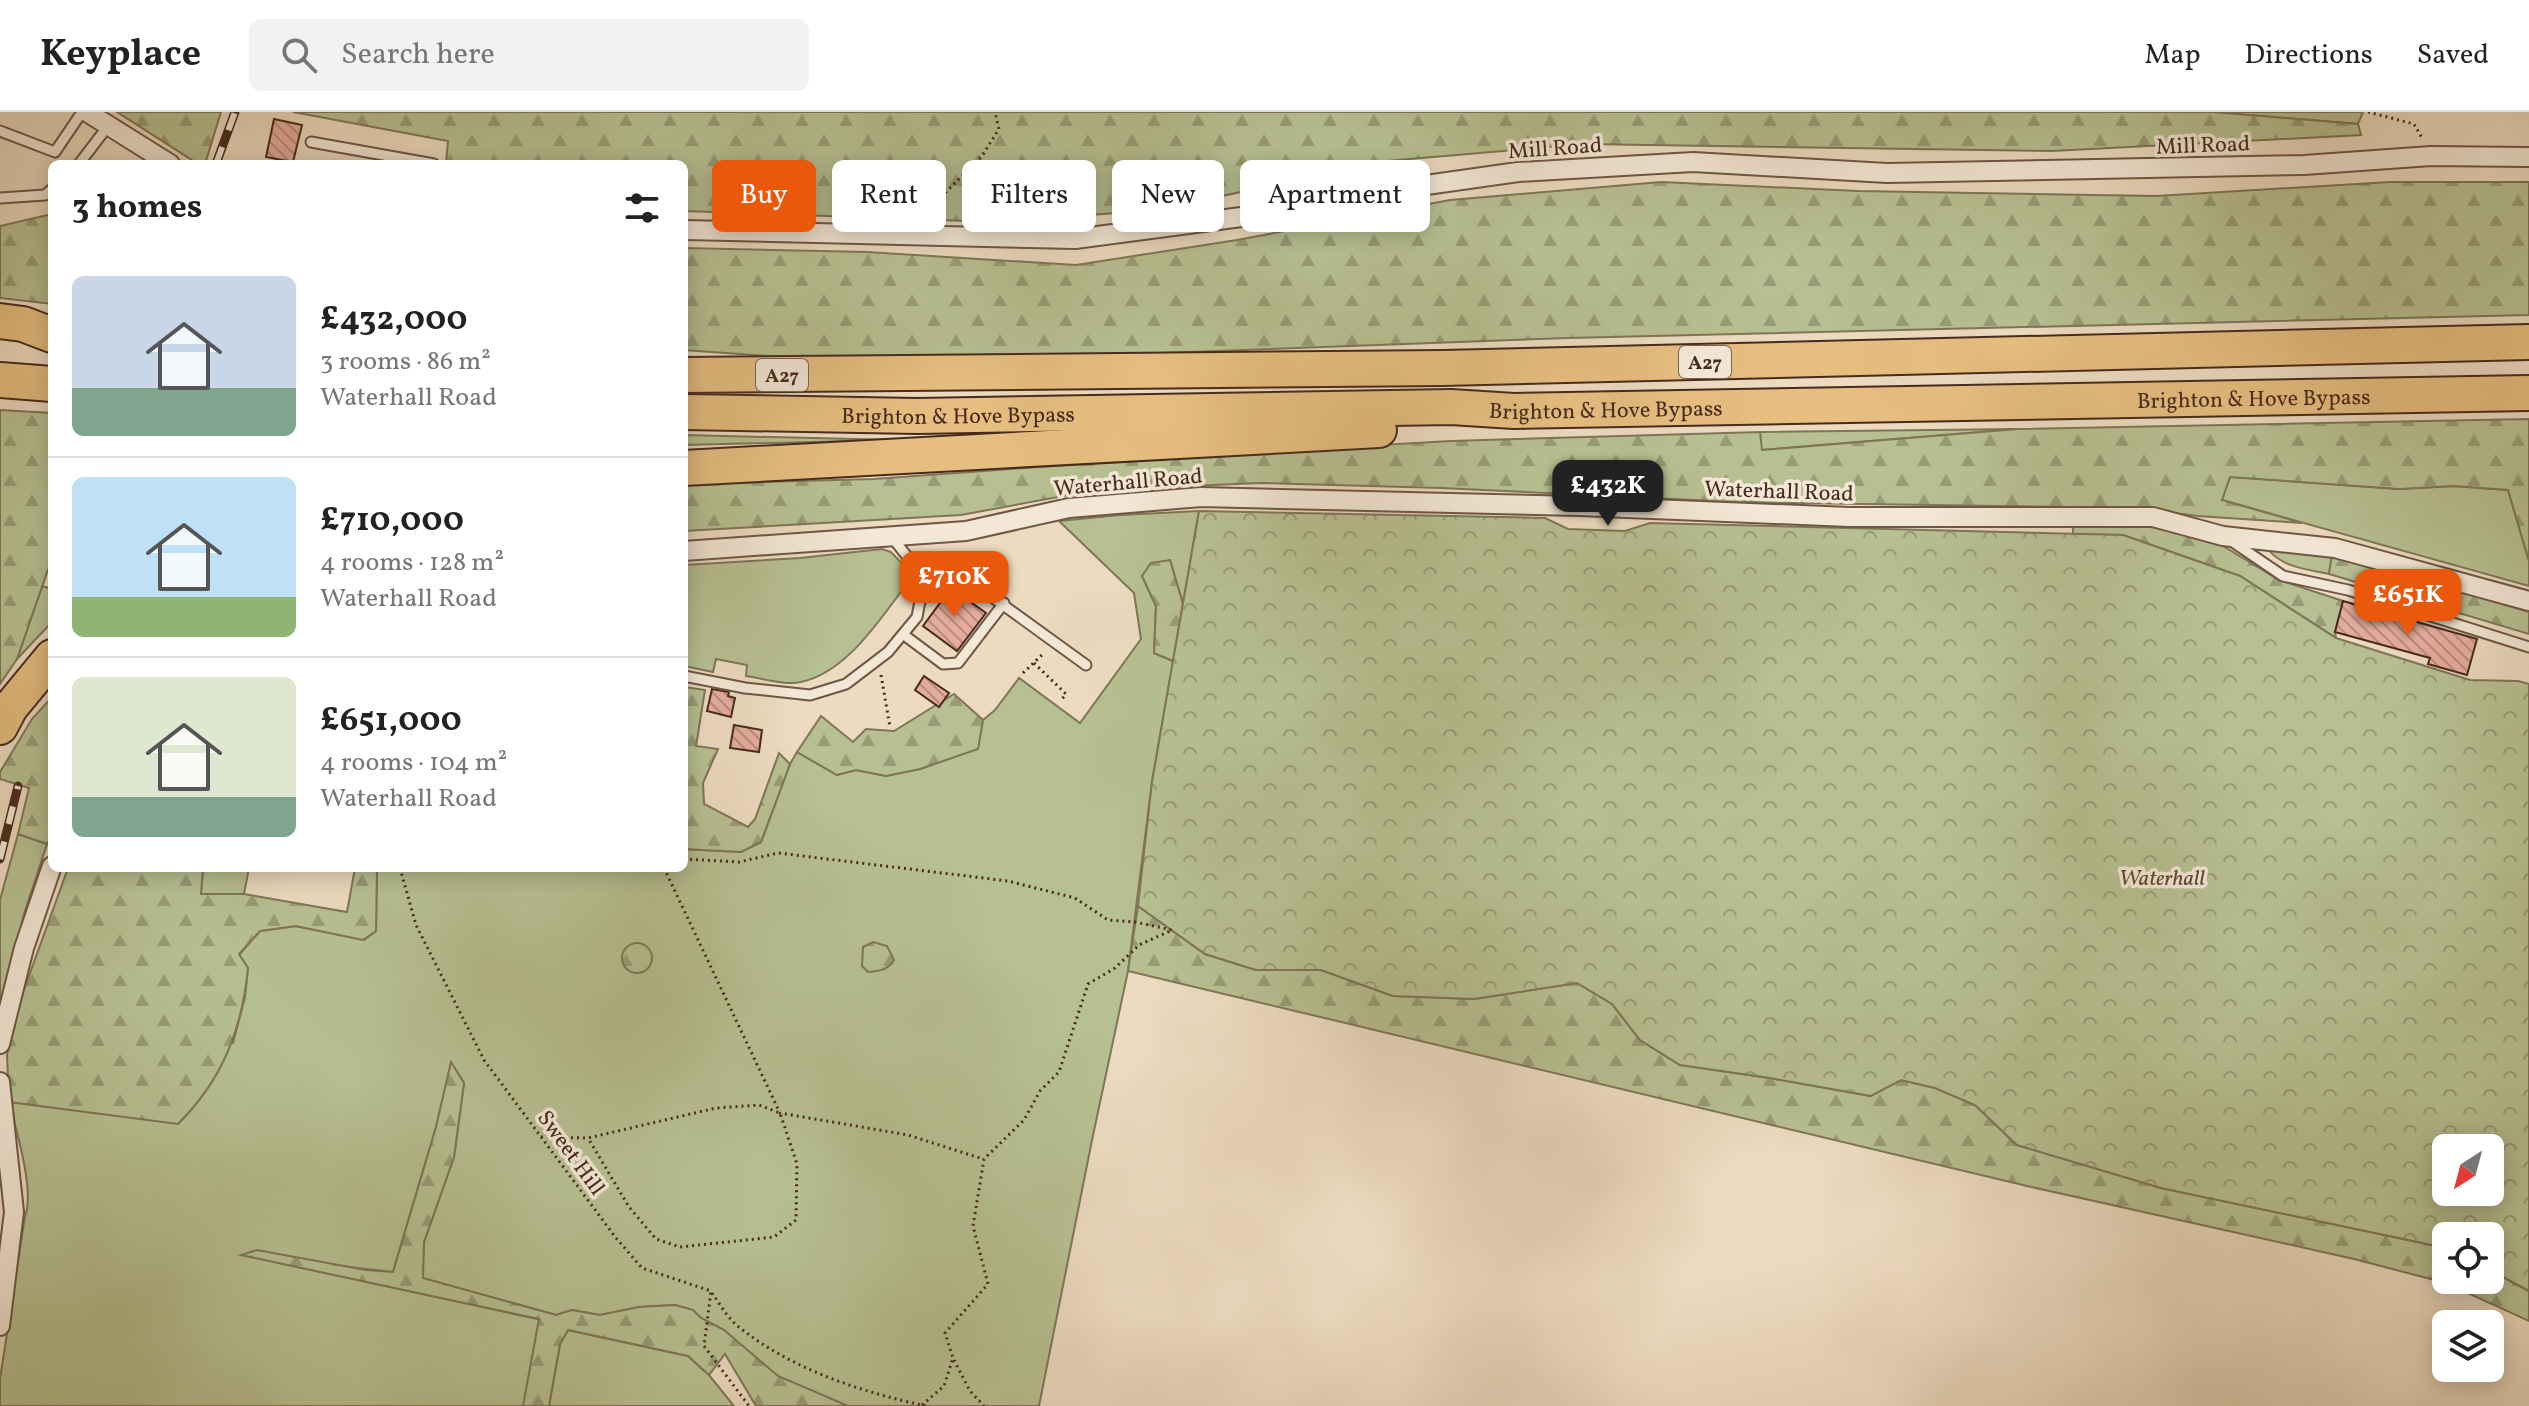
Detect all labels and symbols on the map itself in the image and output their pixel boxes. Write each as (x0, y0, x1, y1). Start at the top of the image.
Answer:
street label: Mill Road (2155, 129, 2251, 164)
street label: Mill Road (1507, 131, 1603, 168)
road number: A27 (1679, 346, 1731, 378)
road number: A27 (756, 359, 808, 391)
street label: Brighton & Hove Bypass (2137, 383, 2371, 418)
street label: Brighton & Hove Bypass (1488, 394, 1723, 429)
street label: Brighton & Hove Bypass (841, 400, 1075, 434)
pin: £432K (1552, 460, 1664, 528)
street label: Waterhall Road (1052, 462, 1204, 505)
street label: Waterhall Road (1704, 474, 1854, 511)
pin: £710K (898, 551, 1010, 619)
pin: £651K (2352, 569, 2464, 637)
park label: Waterhall (2119, 864, 2205, 895)
street label: Sweet Hill (529, 1105, 611, 1202)
north arrow (2432, 1134, 2504, 1206)

